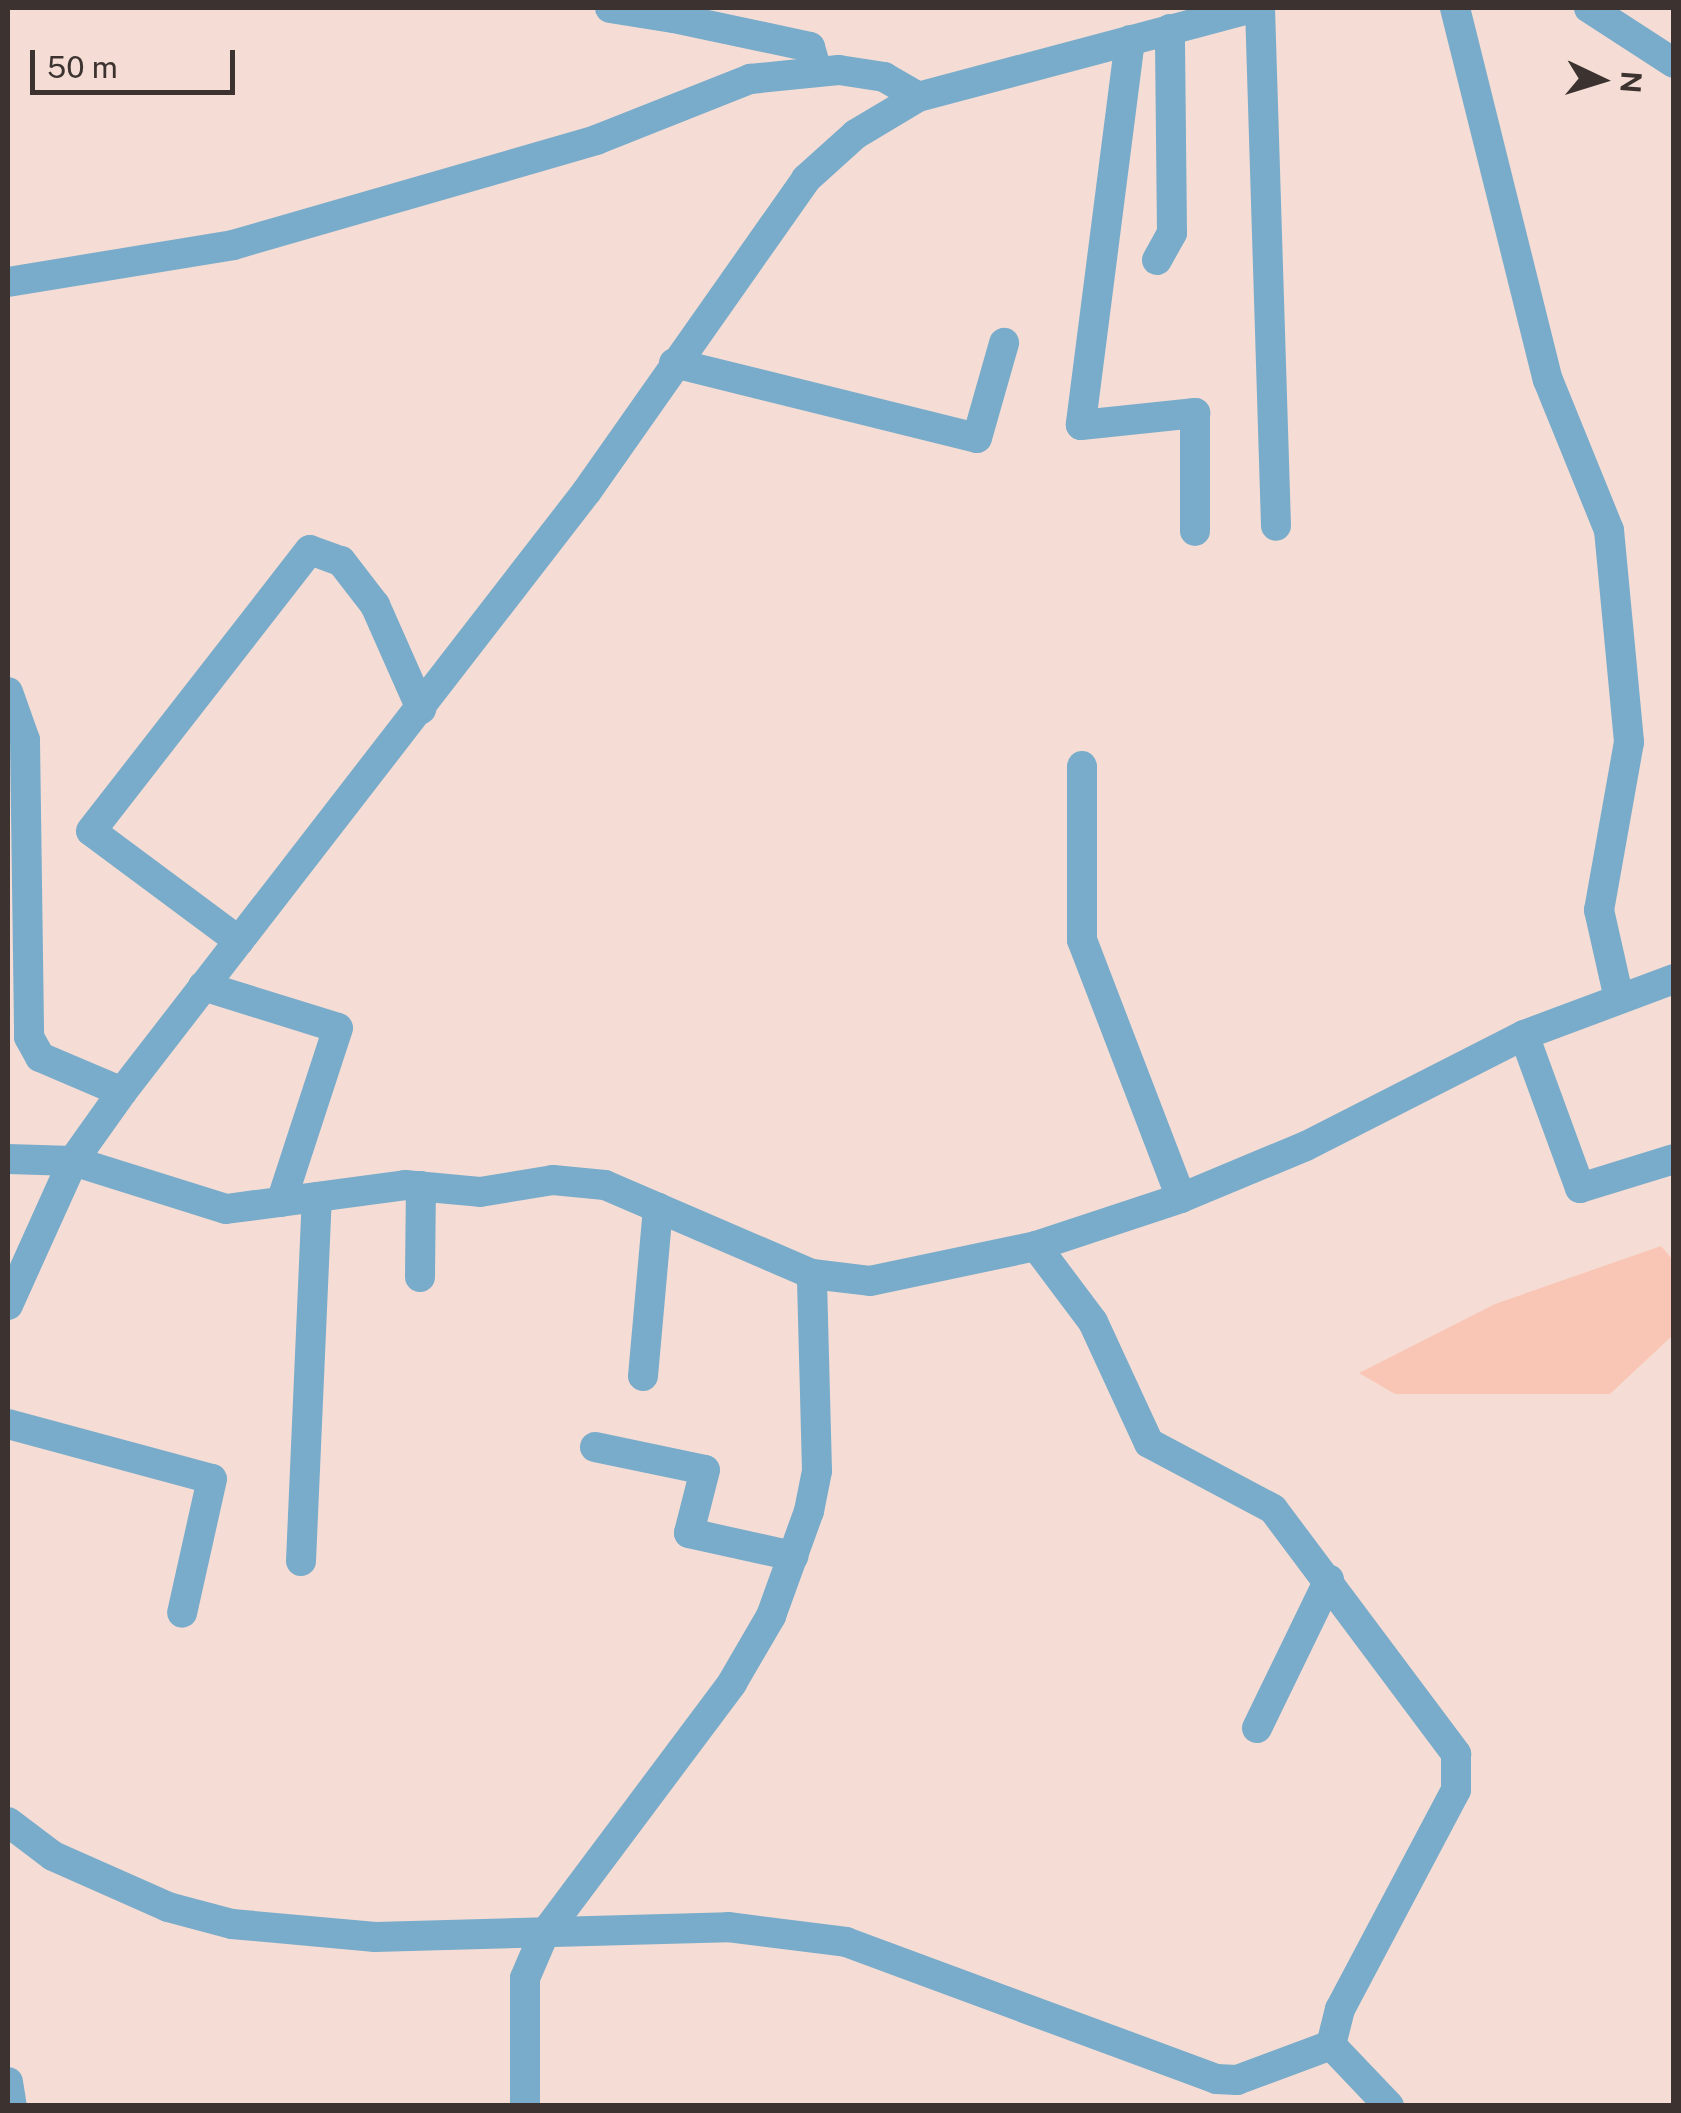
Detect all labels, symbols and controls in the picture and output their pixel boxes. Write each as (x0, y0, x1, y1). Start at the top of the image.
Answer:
scale bar (35, 30, 240, 92)
north arrow (1551, 30, 1651, 130)
text: 50 m (47, 49, 118, 85)
text: N (1614, 70, 1649, 94)

